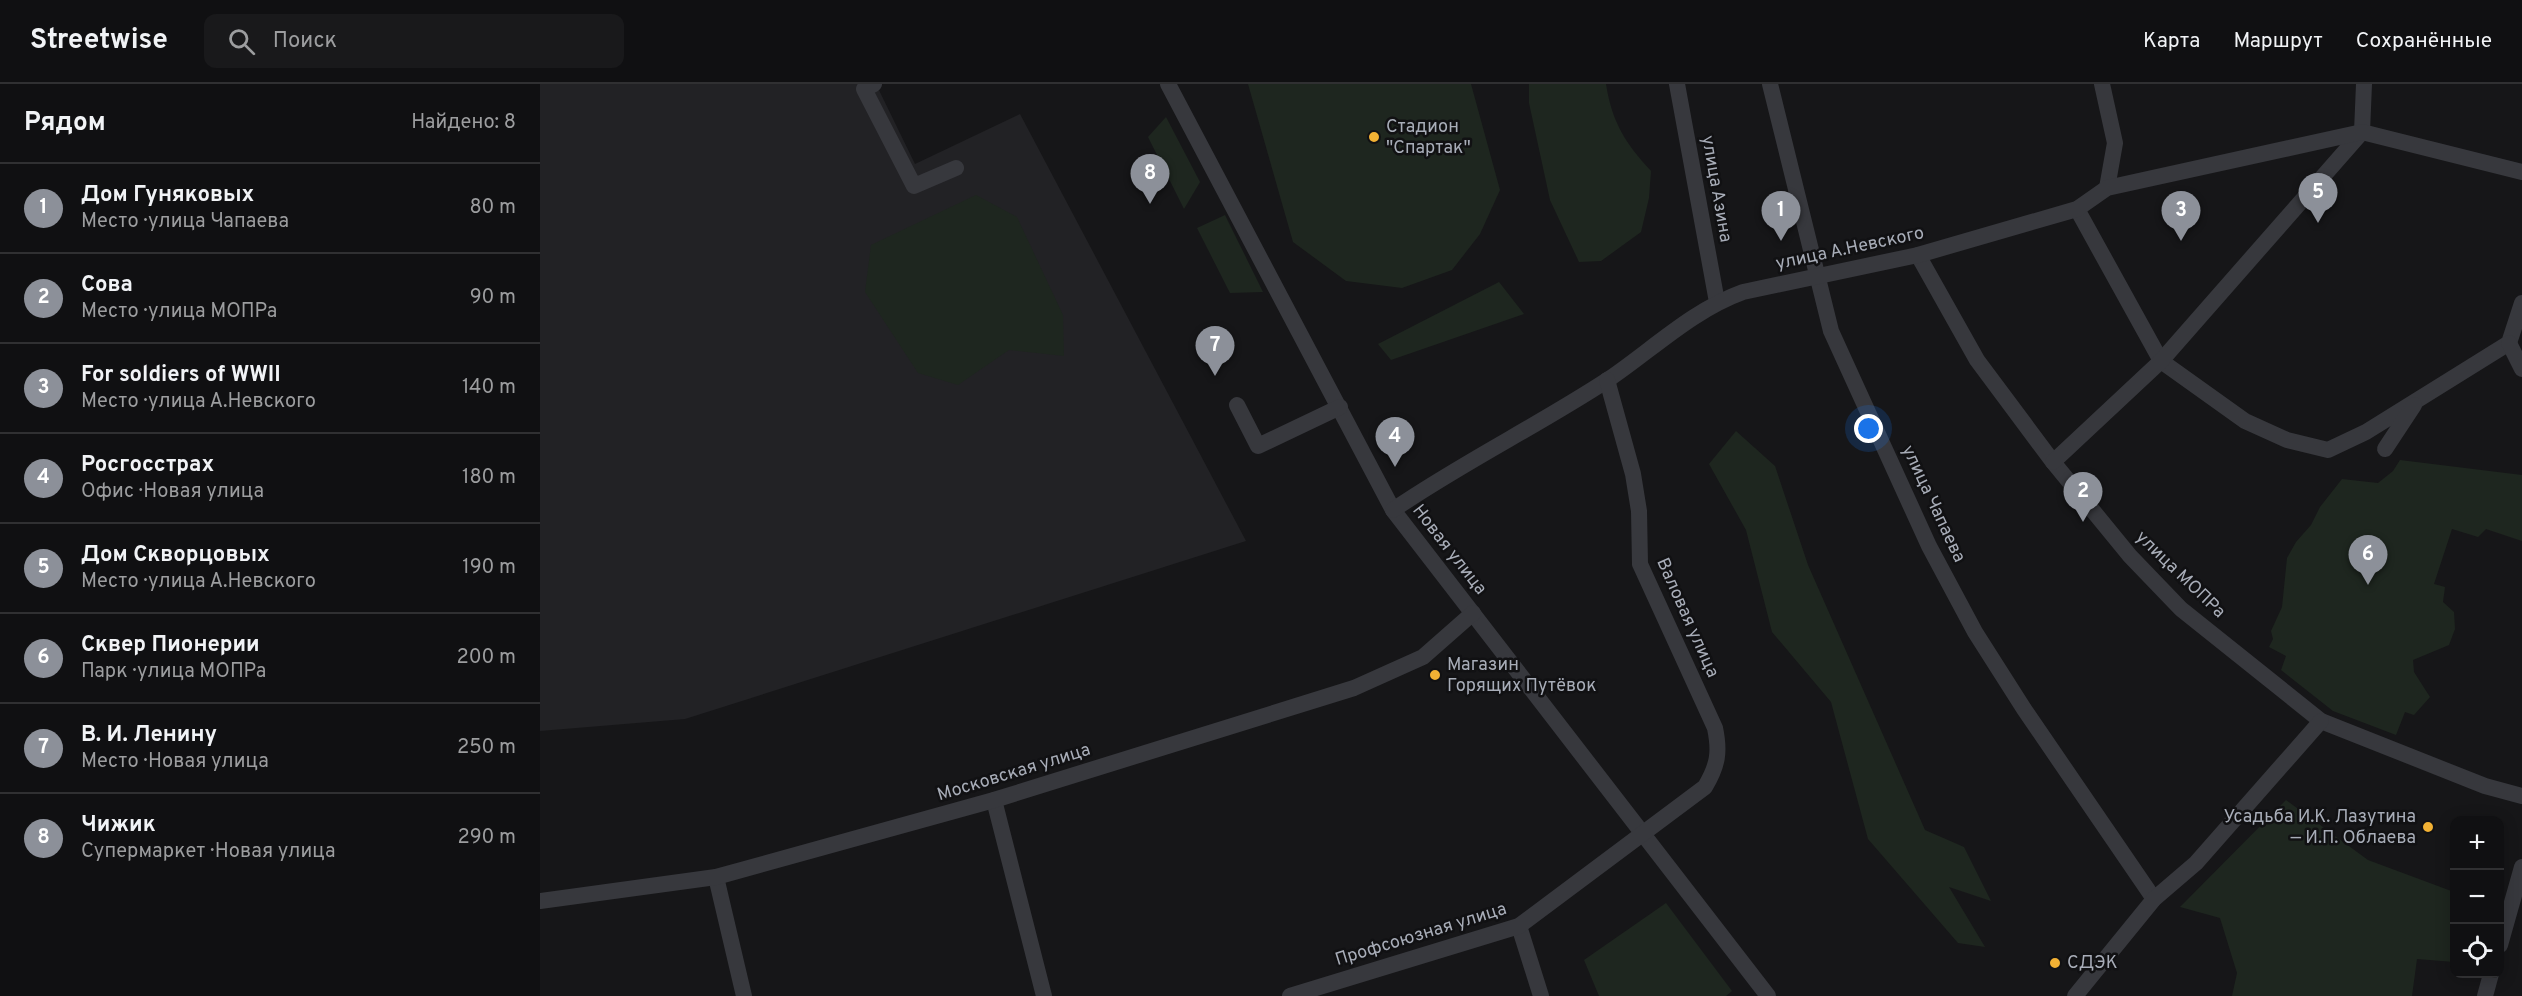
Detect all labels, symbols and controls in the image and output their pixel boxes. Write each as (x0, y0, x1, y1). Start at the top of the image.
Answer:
search box (204, 14, 624, 68)
text: Streetwise (30, 23, 168, 59)
icon: search (225, 25, 258, 58)
text: Поиск (273, 28, 337, 55)
text: Карта (2143, 28, 2200, 55)
text: Маршрут (2233, 28, 2323, 55)
text: Сохранённые (2356, 28, 2492, 55)
text: Рядом (24, 107, 106, 140)
text: Найдено: 8 (411, 110, 516, 136)
place label: Стадион "Спартак" (1386, 116, 1471, 160)
marker: Стадион "Спартак" (1367, 130, 1381, 144)
street label: улица Азина (1695, 134, 1737, 244)
pin: 8 (1130, 154, 1170, 204)
pin: 5 (2298, 174, 2338, 223)
text: Дом Гуняковых (81, 182, 254, 209)
pin: 1 (1762, 192, 1800, 241)
pin: 3 (2162, 192, 2200, 241)
text: 1 (40, 195, 48, 221)
text: 80 m (470, 195, 516, 221)
text: Место · улица Чапаева (81, 209, 289, 235)
street label: улица А.Невского (1774, 222, 1926, 276)
text: Сова (81, 272, 133, 299)
text: 2 (37, 285, 50, 311)
text: 90 m (470, 285, 516, 311)
text: Место · улица МОПРа (81, 299, 277, 325)
pin: 7 (1196, 326, 1234, 376)
text: For soldiers of WWII (81, 362, 281, 389)
text: 3 (38, 375, 50, 401)
text: 140 m (462, 375, 516, 401)
text: Место · улица А.Невского (81, 389, 316, 415)
your location (1854, 414, 1883, 443)
pin: 4 (1376, 418, 1414, 467)
street label: улица Чапаева (1896, 442, 1970, 566)
text: Росгосстрах (81, 452, 214, 479)
text: 4 (37, 465, 50, 491)
text: 180 m (462, 465, 516, 491)
pin: 2 (2064, 472, 2102, 522)
text: Офис · Новая улица (81, 479, 264, 505)
street label: Новая улица (1407, 500, 1491, 600)
street label: улица МОПРа (2130, 526, 2230, 624)
pin: 6 (2348, 536, 2388, 585)
text: Дом Скворцовых (81, 542, 270, 569)
text: 5 (37, 555, 50, 581)
text: 190 m (462, 555, 516, 581)
street label: Валовая улица (1650, 555, 1724, 681)
text: Место · улица А.Невского (81, 569, 316, 595)
text: Сквер Пионерии (81, 632, 260, 659)
text: 6 (37, 645, 50, 671)
text: 200 m (457, 645, 516, 671)
place label: Магазин Горящих Путёвок (1447, 654, 1596, 698)
text: Парк · улица МОПРа (81, 659, 266, 685)
marker: Магазин Горящих Путёвок (1428, 668, 1442, 682)
text: В. И. Ленину (81, 722, 217, 749)
text: 7 (38, 735, 49, 761)
text: 250 m (457, 735, 516, 761)
street label: Московская улица (935, 739, 1093, 807)
text: Место · Новая улица (81, 749, 269, 775)
place label: Усадьба И.К. Лазутина — И.П. Облаева (2223, 806, 2416, 850)
text: Чижик (81, 812, 156, 839)
map controls (2450, 816, 2504, 978)
button: + (2450, 816, 2504, 870)
marker: Усадьба И.К. Лазутина — И.П. Облаева (2421, 820, 2435, 834)
text: 8 (37, 825, 50, 851)
text: 290 m (458, 825, 516, 851)
text: Супермаркет · Новая улица (81, 839, 335, 865)
button: − (2450, 870, 2504, 924)
street label: Профсоюзная улица (1332, 898, 1510, 972)
button: locate (2450, 924, 2504, 978)
place label: СДЭК (2067, 952, 2118, 975)
marker: СДЭК (2048, 956, 2062, 970)

